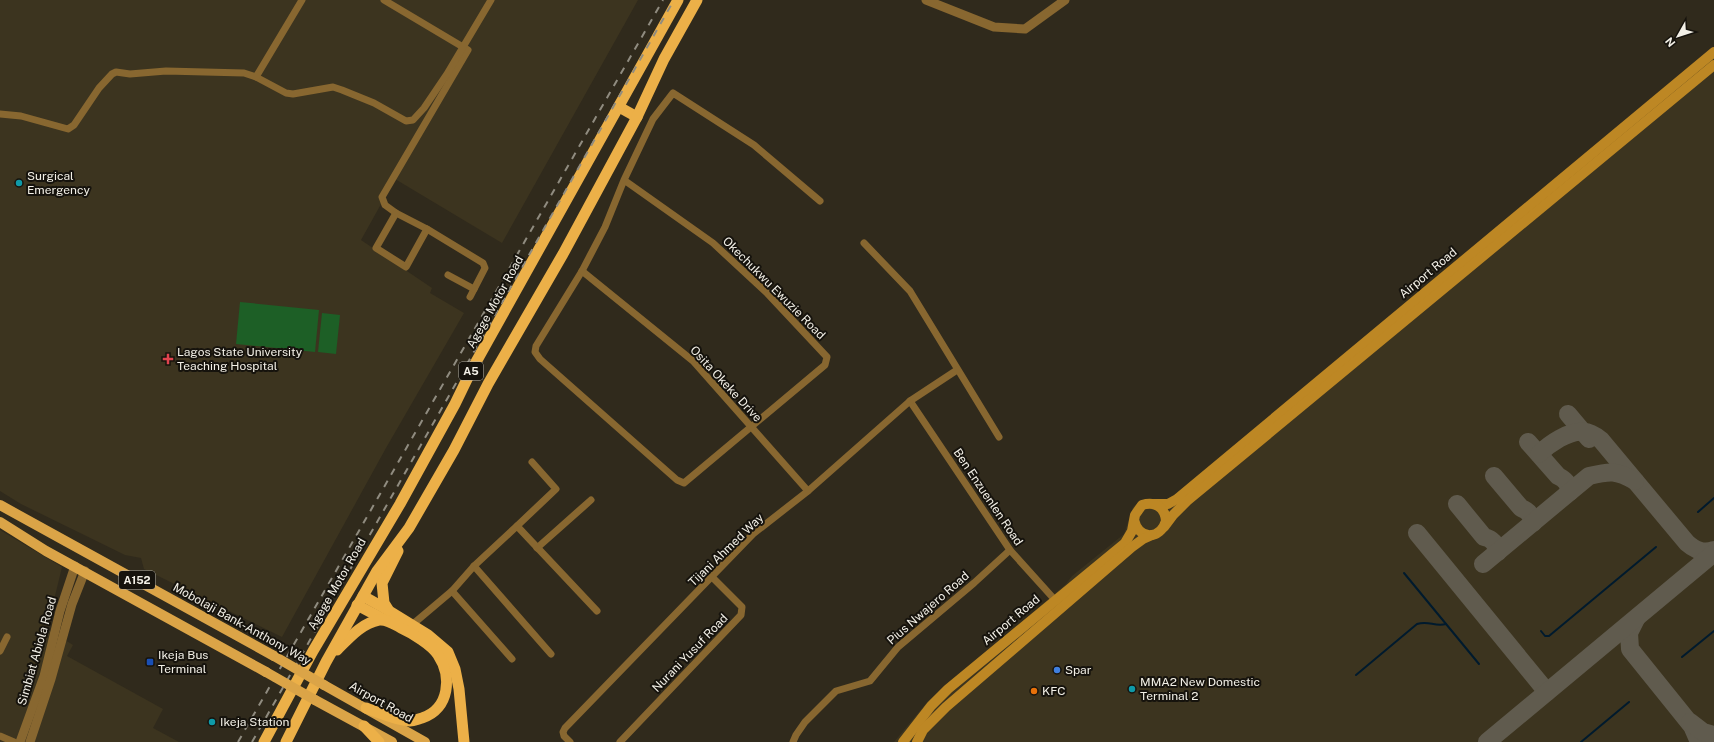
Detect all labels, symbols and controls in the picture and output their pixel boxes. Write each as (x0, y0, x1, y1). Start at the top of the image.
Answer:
north arrow (1658, 16, 1698, 56)
text: N (1663, 35, 1678, 49)
place label: Surgical Emergency (27, 169, 90, 197)
marker: Surgical Emergency (14, 178, 24, 188)
street label: Okechukwu Ewuzie Road (720, 234, 828, 342)
street label: Airport Road (1396, 245, 1460, 301)
street label: Agege Motor Road (464, 253, 526, 351)
street label: Osita Okeke Drive (687, 343, 765, 425)
place label: Lagos State University Teaching Hospital (177, 345, 303, 373)
marker: Lagos State University Teaching Hospital (162, 353, 174, 365)
road number: A5 (459, 362, 483, 380)
street label: Ben Enzuenlen Road (950, 446, 1026, 548)
street label: Tijani Ahmed Way (686, 510, 767, 589)
street label: Agege Motor Road (305, 536, 369, 632)
street label: Pius Nwajero Road (884, 569, 972, 647)
road number: A152 (119, 571, 155, 589)
street label: Mobolaji Bank-Anthony Way (170, 580, 314, 668)
street label: Airport Road (979, 592, 1043, 648)
street label: Simbiat Abiola Road (15, 595, 59, 707)
street label: Nurani Yusuf Road (649, 611, 731, 695)
place label: Ikeja Bus Terminal (158, 648, 208, 676)
marker: Ikeja Bus Terminal (145, 657, 155, 667)
place label: Spar (1065, 663, 1092, 677)
marker: Spar (1052, 665, 1062, 675)
place label: MMA2 New Domestic Terminal 2 (1140, 675, 1260, 703)
street label: Airport Road (347, 679, 415, 725)
place label: KFC (1042, 684, 1066, 698)
marker: MMA2 New Domestic Terminal 2 (1127, 684, 1137, 694)
marker: KFC (1029, 686, 1039, 696)
place label: Ikeja Station (220, 715, 290, 729)
marker: Ikeja Station (207, 717, 217, 727)

